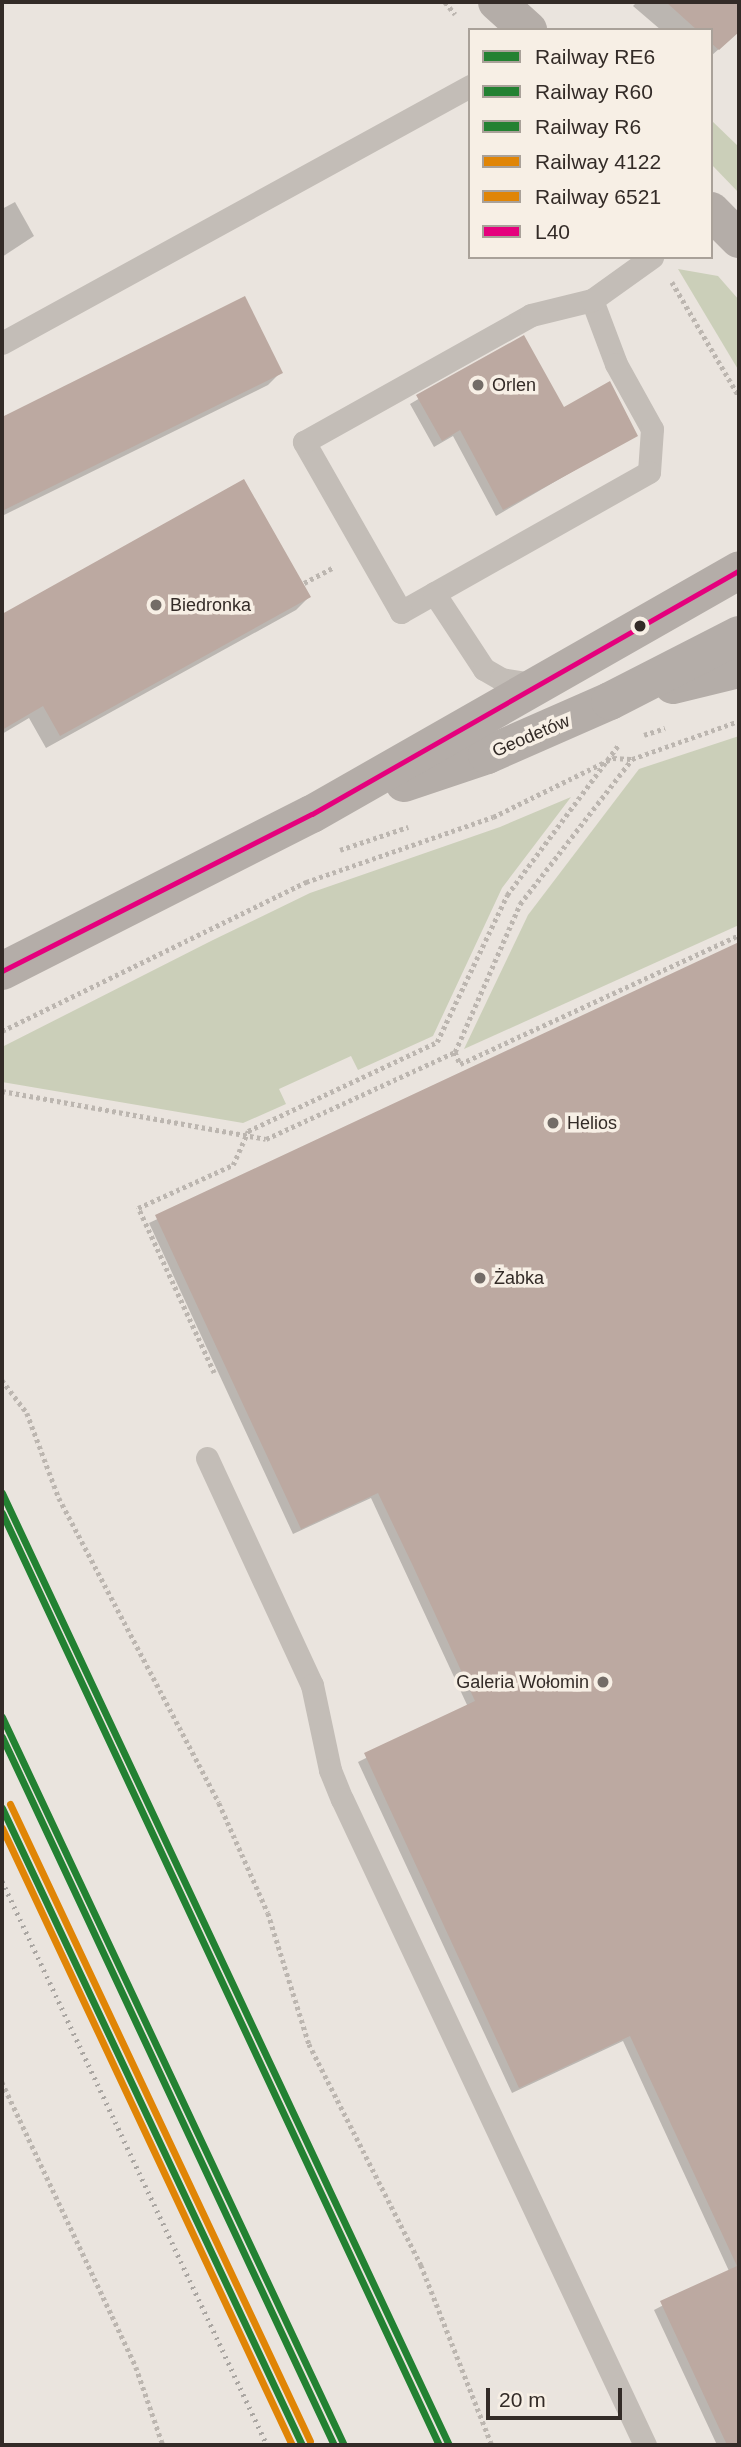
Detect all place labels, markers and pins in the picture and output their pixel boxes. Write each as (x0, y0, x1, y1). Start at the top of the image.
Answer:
place label: Orlen (492, 374, 536, 396)
marker: Orlen (470, 377, 486, 393)
place label: Biedronka (170, 594, 251, 616)
marker: Biedronka (148, 597, 164, 613)
unlabelled marker (633, 619, 647, 633)
place label: Helios (567, 1112, 617, 1134)
marker: Helios (545, 1115, 561, 1131)
place label: Żabka (494, 1267, 544, 1289)
marker: Żabka (472, 1270, 488, 1286)
place label: Galeria Wołomin (456, 1671, 589, 1693)
marker: Galeria Wołomin (595, 1674, 611, 1690)

